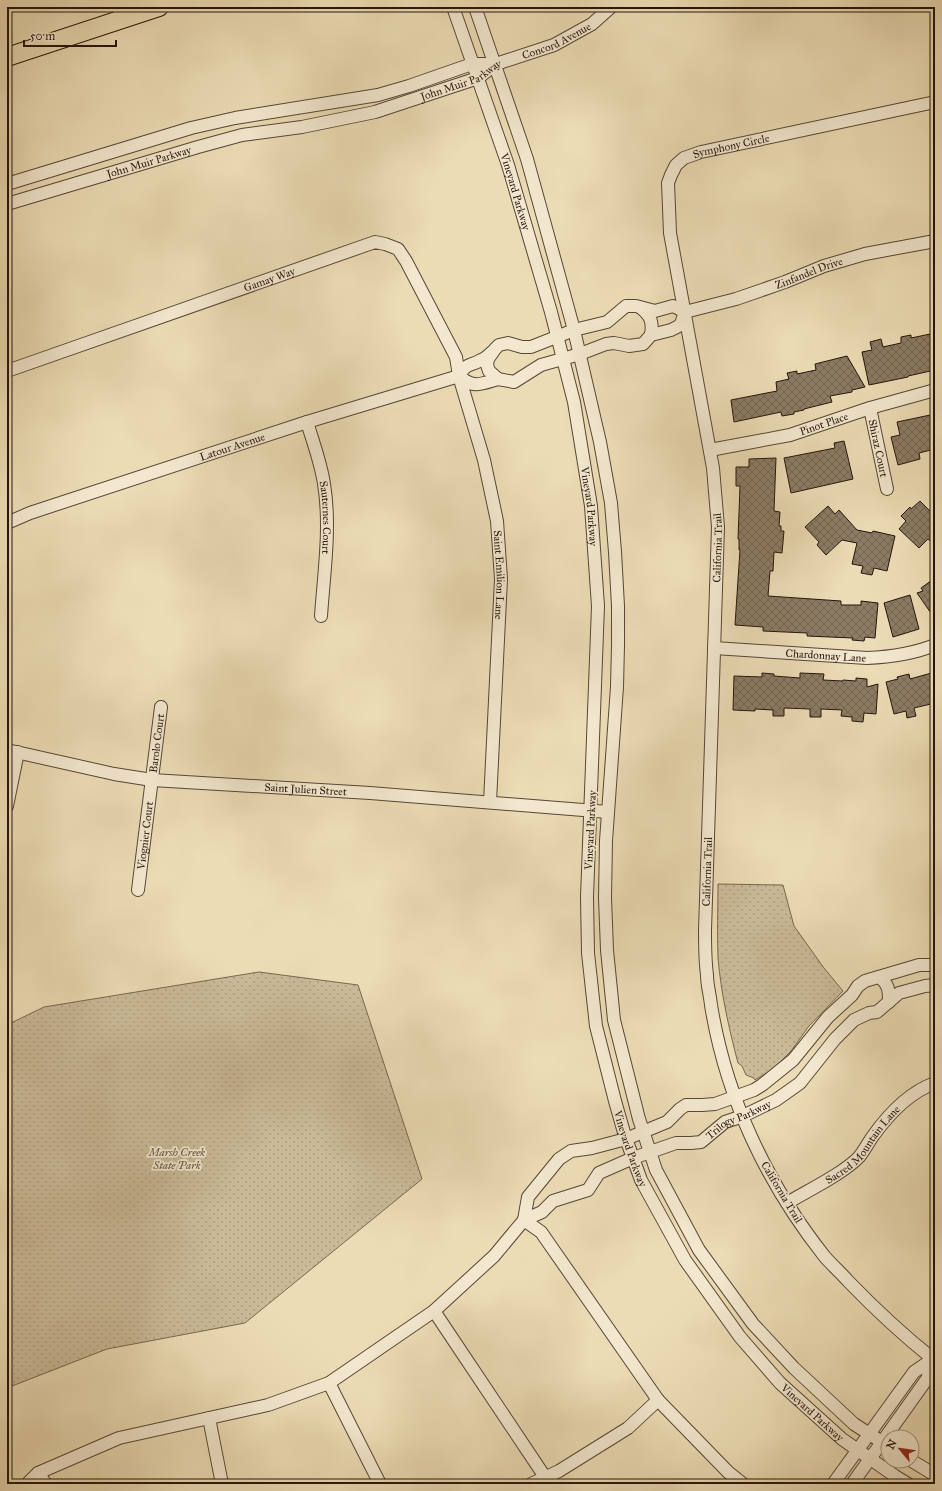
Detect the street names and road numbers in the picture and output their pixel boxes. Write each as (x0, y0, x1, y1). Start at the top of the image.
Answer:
street label: Concord Avenue (520, 20, 594, 62)
street label: John Muir Parkway (418, 57, 503, 105)
street label: Symphony Circle (691, 132, 771, 161)
street label: John Muir Parkway (104, 143, 194, 182)
street label: Vineyard Parkway (497, 151, 533, 233)
street label: Zinfandel Drive (774, 255, 845, 292)
street label: Gamay Way (242, 264, 298, 295)
street label: Pinot Place (798, 410, 850, 438)
street label: Shiraz Court (866, 418, 890, 478)
street label: Latour Avenue (198, 430, 267, 464)
street label: Vineyard Parkway (578, 465, 600, 547)
street label: Sauternes Court (317, 480, 333, 555)
street label: California Trail (710, 512, 725, 583)
street label: Saint Emilion Lane (491, 530, 507, 620)
street label: Chardonnay Lane (785, 647, 867, 665)
street label: Barolo Court (147, 713, 167, 774)
street label: Saint Julien Street (264, 781, 347, 799)
street label: Vineyard Parkway (582, 789, 599, 871)
street label: Viognier Court (135, 801, 156, 871)
street label: California Trail (700, 837, 715, 907)
street label: Trilogy Parkway (703, 1097, 774, 1142)
street label: Sacred Mountain Lane (823, 1103, 903, 1187)
street label: Vineyard Parkway (611, 1108, 650, 1190)
street label: California Trail (758, 1159, 805, 1225)
street label: Vineyard Parkway (778, 1381, 847, 1445)

